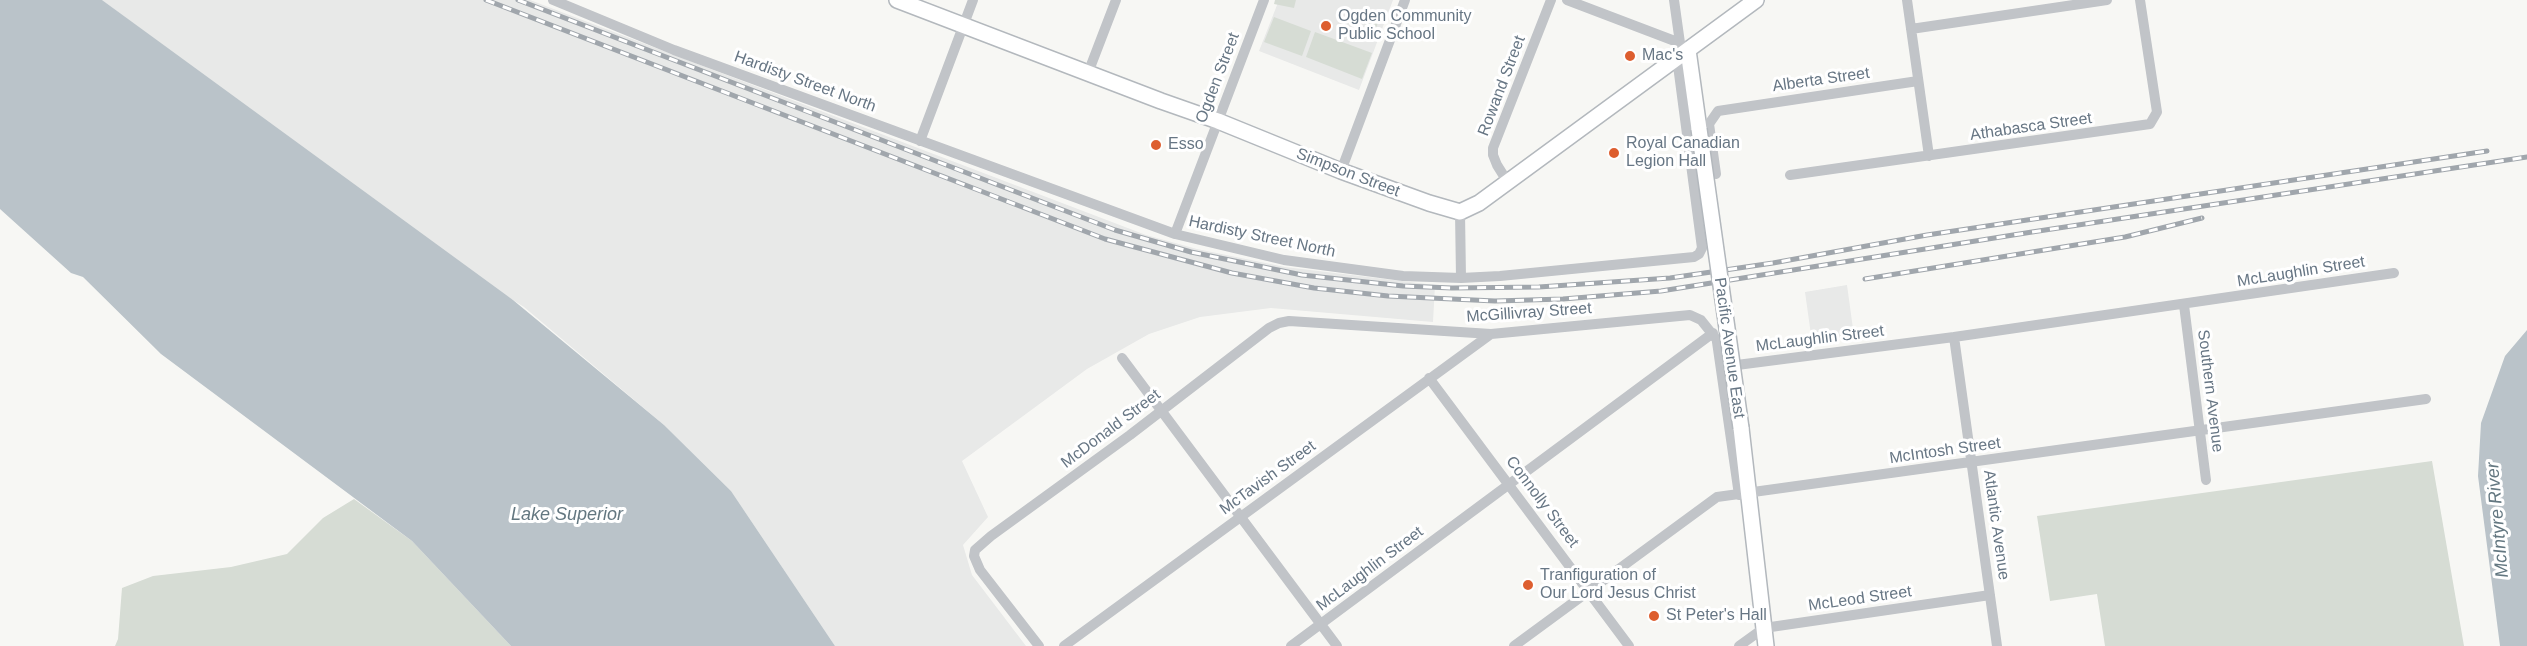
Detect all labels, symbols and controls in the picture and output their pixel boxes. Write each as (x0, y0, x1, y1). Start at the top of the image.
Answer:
place label: Ogden Community Public School (1338, 7, 1471, 45)
marker: Ogden Community Public School (1319, 19, 1333, 33)
street label: Ogden Street (1192, 30, 1244, 126)
street label: Rowand Street (1474, 33, 1530, 139)
place label: Mac's (1642, 46, 1683, 66)
street label: Hardisty Street North (732, 47, 878, 117)
marker: Mac's (1623, 49, 1637, 63)
street label: Alberta Street (1771, 64, 1871, 96)
street label: Athabasca Street (1969, 109, 2093, 145)
place label: Royal Canadian Legion Hall (1626, 134, 1740, 172)
place label: Esso (1168, 135, 1204, 155)
marker: Esso (1149, 138, 1163, 152)
street label: Simpson Street (1294, 144, 1402, 202)
marker: Royal Canadian Legion Hall (1607, 146, 1621, 160)
street label: Hardisty Street North (1187, 212, 1337, 262)
street label: McLaughlin Street (2236, 252, 2366, 292)
street label: Pacific Avenue East (1710, 276, 1748, 420)
street label: McGillivray Street (1466, 299, 1592, 327)
street label: McLaughlin Street (1755, 322, 1885, 356)
street label: Southern Avenue (2193, 329, 2227, 453)
street label: McDonald Street (1058, 385, 1164, 473)
street label: McIntosh Street (1888, 434, 2002, 468)
street label: McTavish Street (1216, 437, 1320, 519)
street label: Connolly Street (1501, 453, 1583, 551)
water label: McIntyre River (2482, 461, 2514, 579)
street label: Atlantic Avenue (1979, 469, 2013, 581)
water label: Lake Superior (511, 504, 623, 526)
street label: McLaughlin Street (1313, 523, 1427, 615)
place label: Tranfiguration of Our Lord Jesus Christ (1540, 566, 1696, 604)
marker: Tranfiguration of Our Lord Jesus Christ (1521, 578, 1535, 592)
street label: McLeod Street (1807, 582, 1913, 616)
place label: St Peter's Hall (1666, 606, 1767, 626)
marker: St Peter's Hall (1647, 609, 1661, 623)

